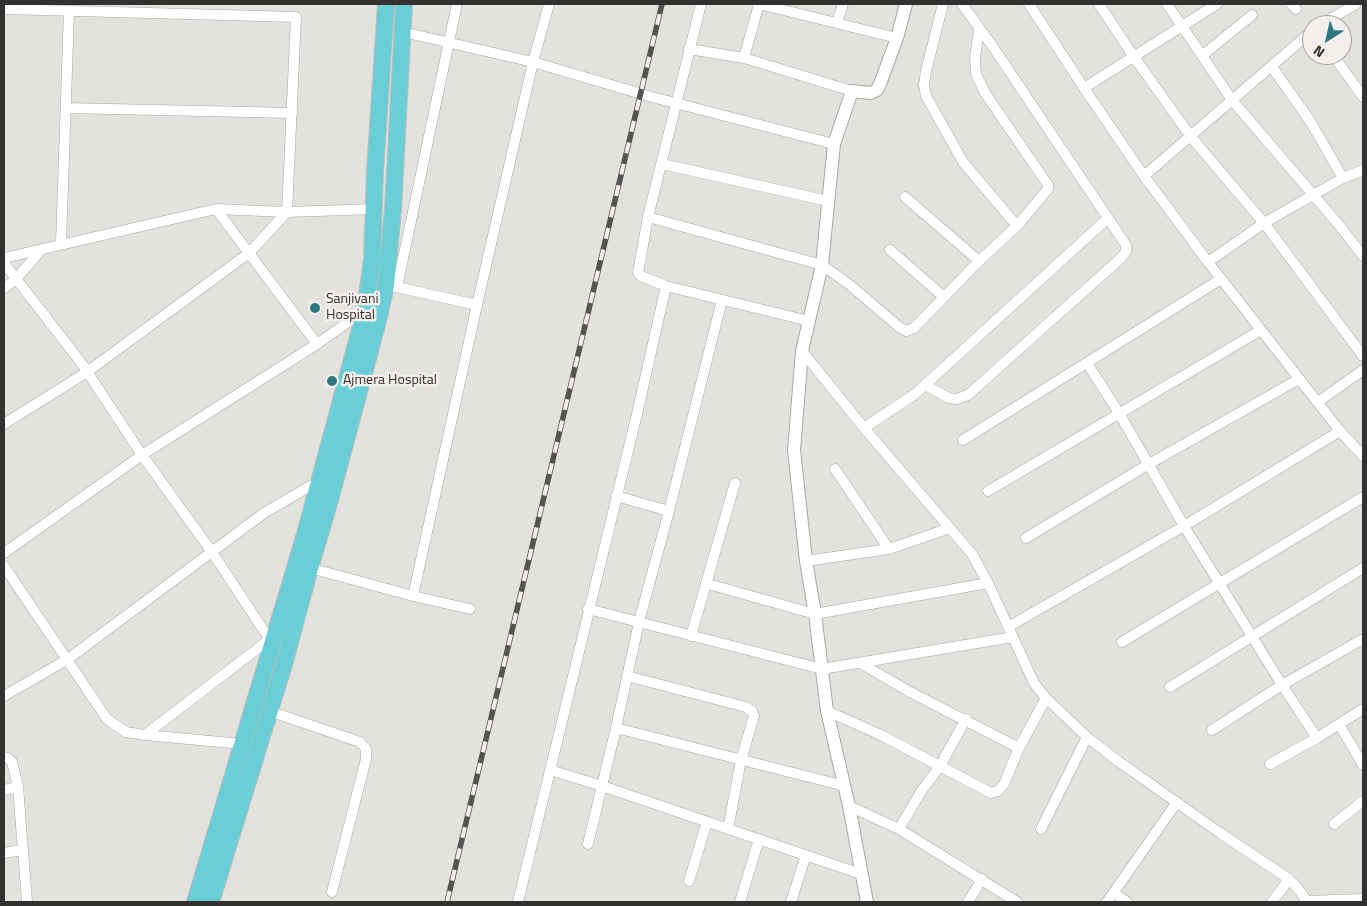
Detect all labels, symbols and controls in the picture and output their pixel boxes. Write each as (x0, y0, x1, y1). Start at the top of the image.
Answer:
north arrow (1302, 15, 1352, 65)
text: N (1309, 40, 1329, 63)
place label: Sanjivani Hospital (326, 292, 378, 324)
marker: Sanjivani Hospital (308, 301, 322, 315)
place label: Ajmera Hospital (343, 373, 437, 389)
marker: Ajmera Hospital (325, 374, 339, 388)

